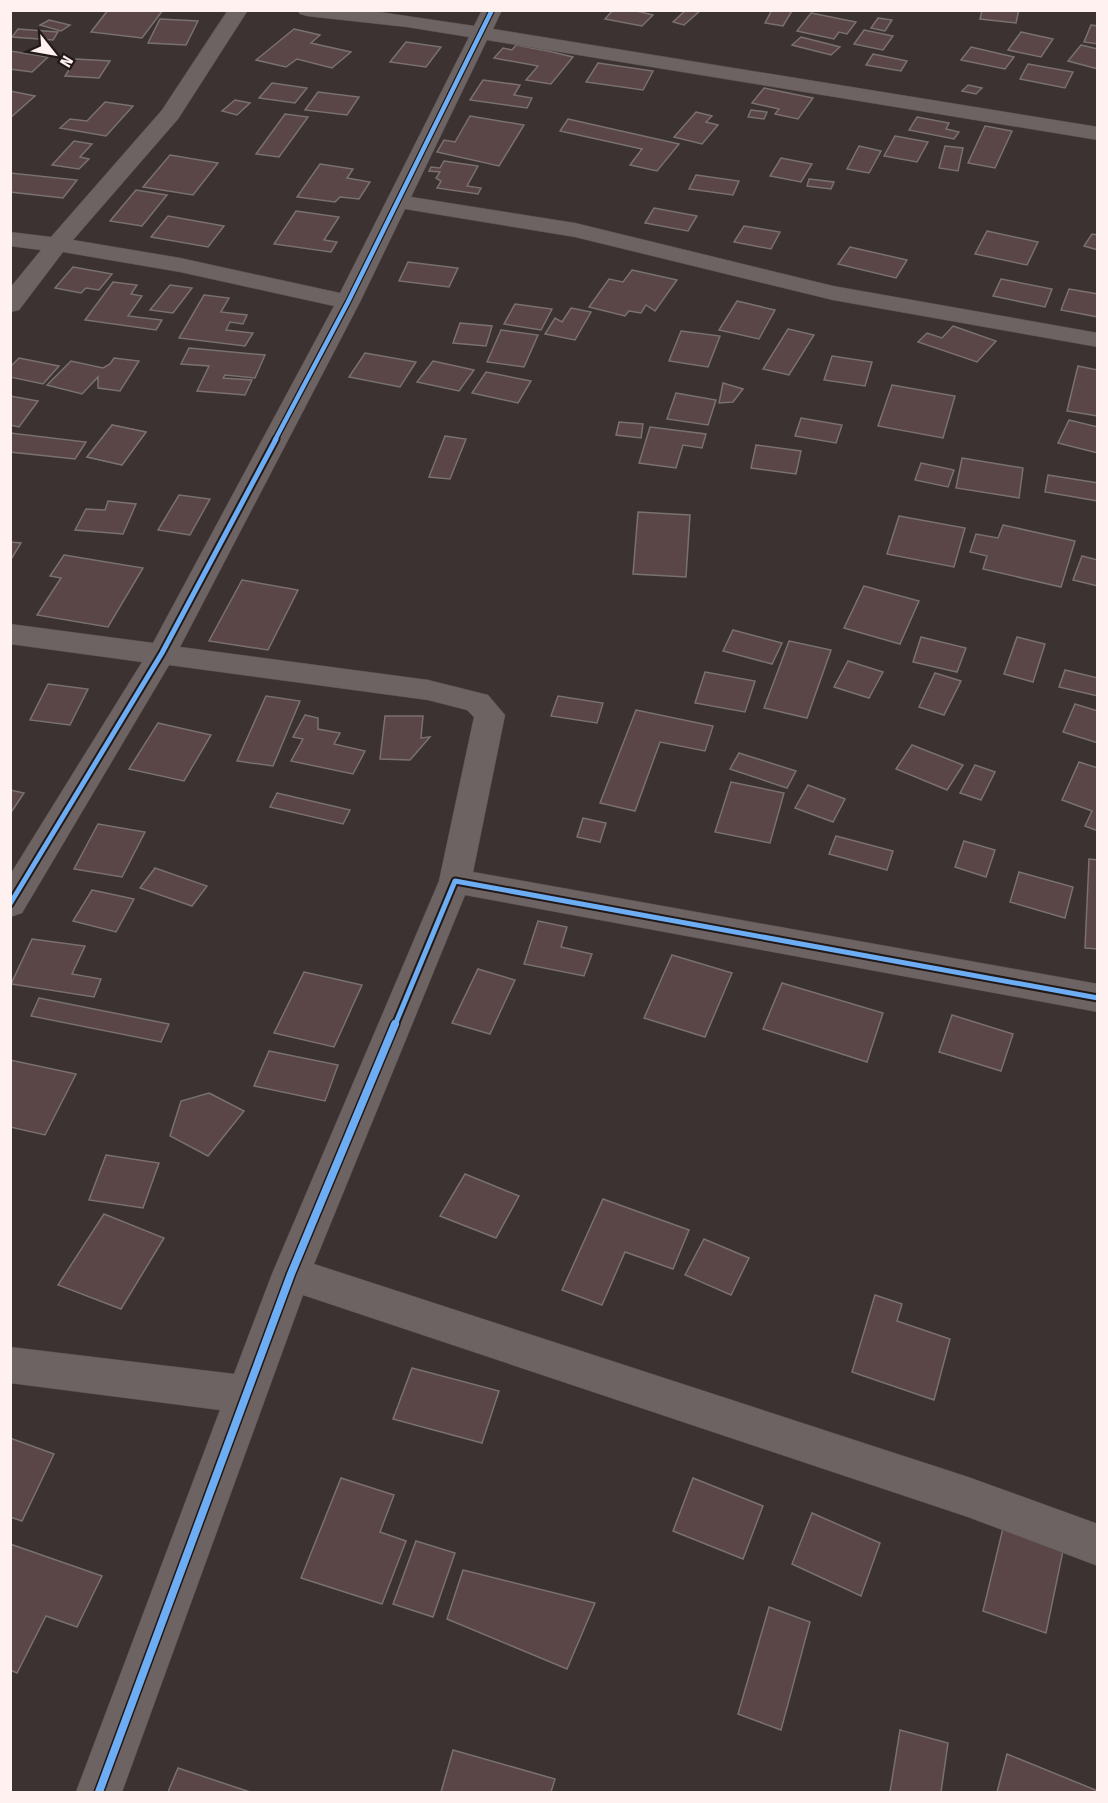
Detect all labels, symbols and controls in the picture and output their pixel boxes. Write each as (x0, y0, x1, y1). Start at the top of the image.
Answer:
north arrow (24, 24, 84, 84)
text: N (56, 52, 77, 70)

